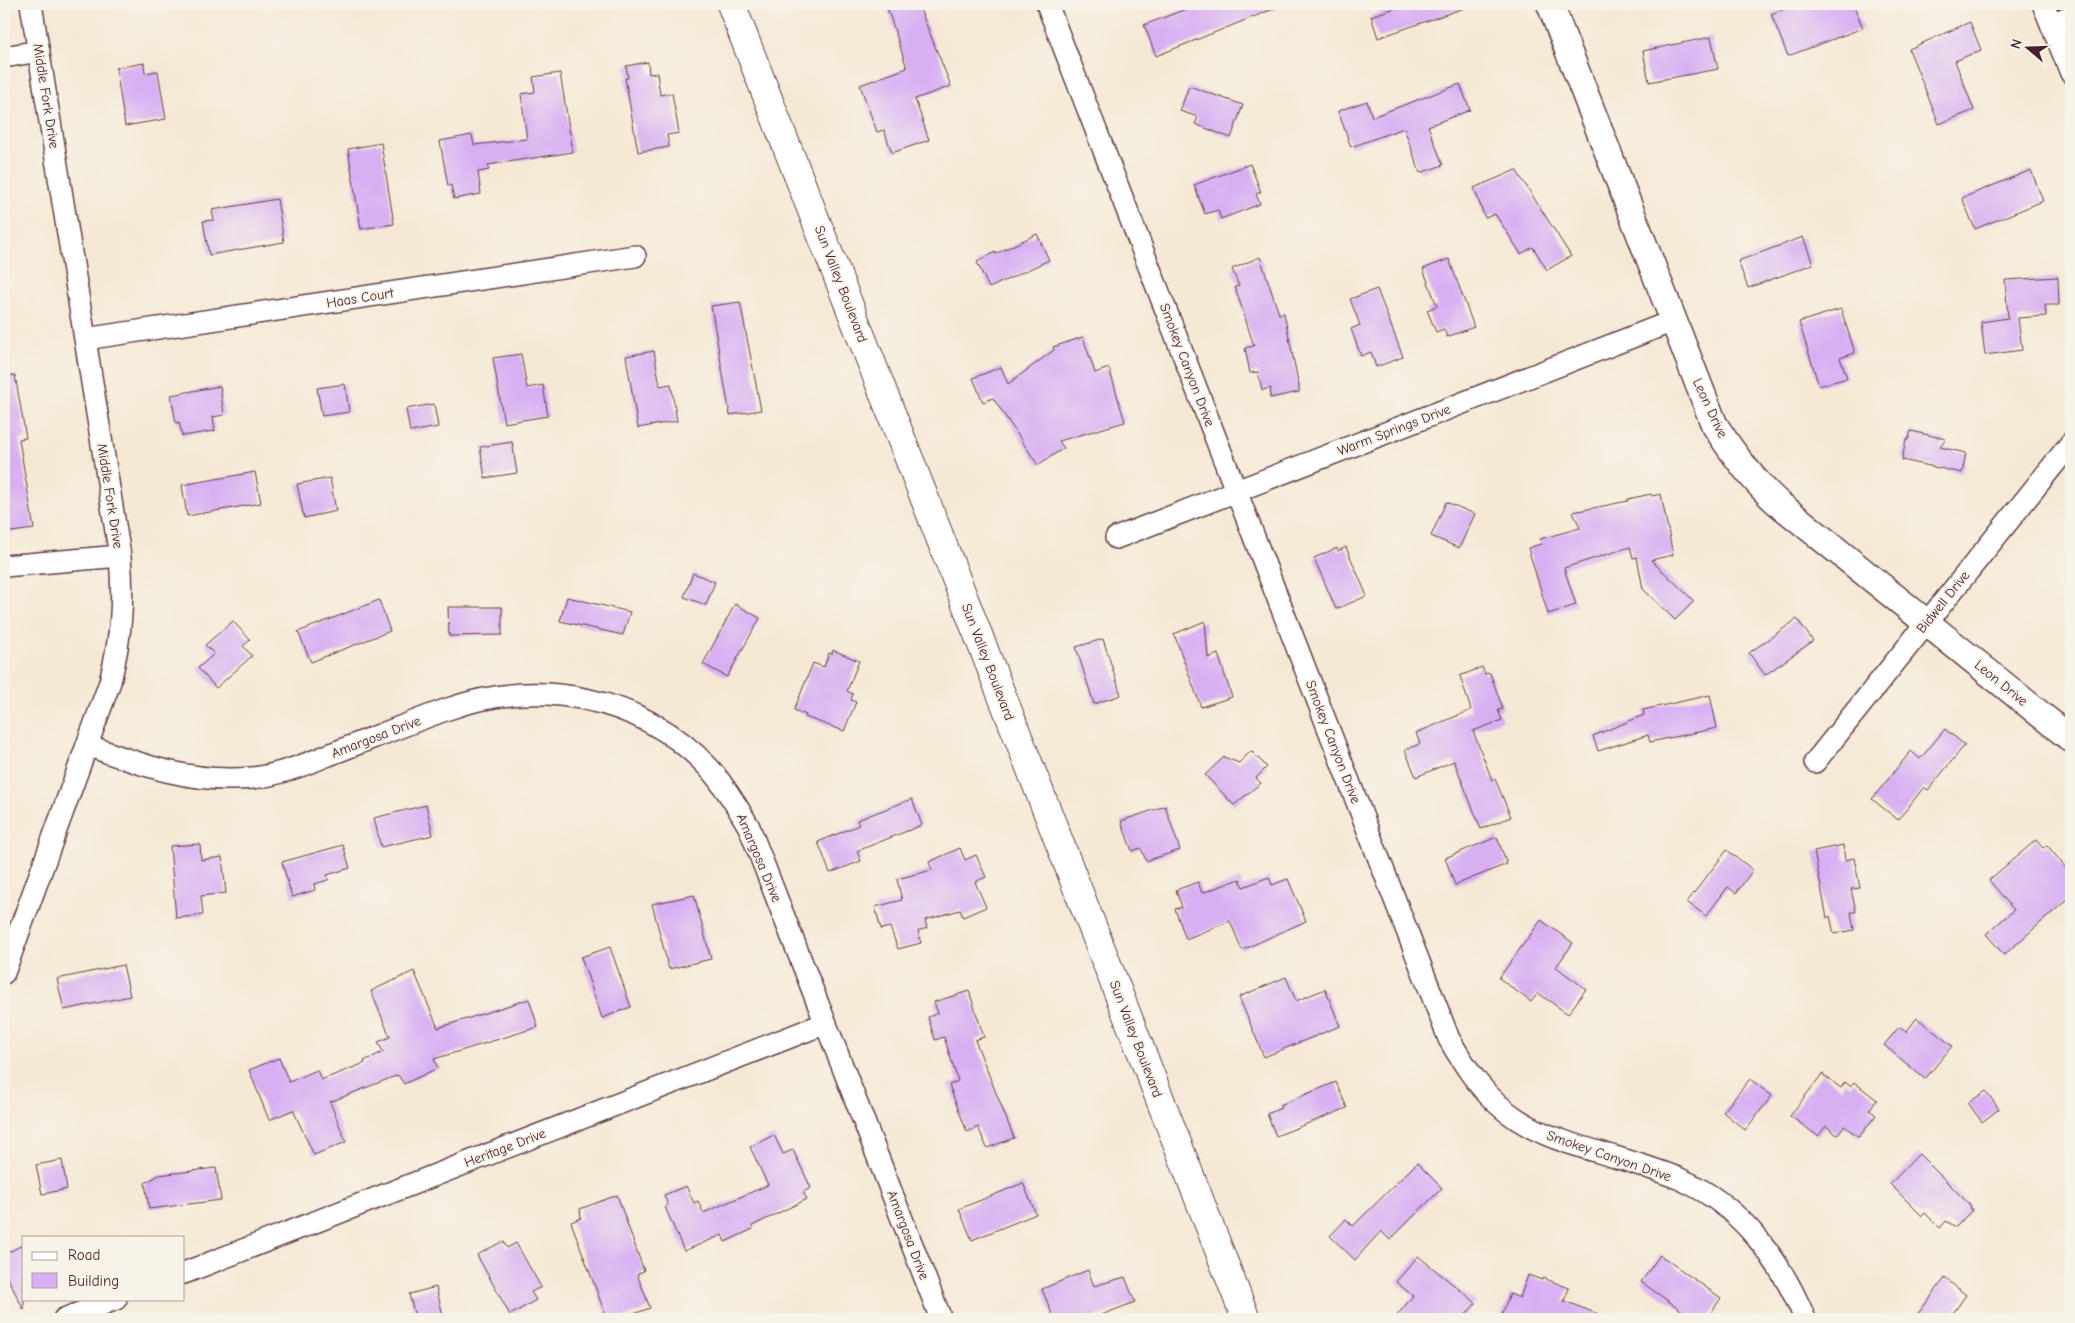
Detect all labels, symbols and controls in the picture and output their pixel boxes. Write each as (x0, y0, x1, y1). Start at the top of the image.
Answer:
north arrow (2002, 22, 2052, 72)
text: N (2007, 37, 2026, 51)
street label: Middle Fork Drive (29, 42, 63, 150)
street label: Sun Valley Boulevard (811, 223, 871, 345)
street label: Haas Court (325, 284, 396, 312)
street label: Smokey Canyon Drive (1156, 301, 1218, 429)
street label: Leon Drive (1689, 376, 1731, 440)
street label: Warm Springs Drive (1335, 401, 1453, 459)
street label: Middle Fork Drive (93, 442, 127, 550)
street label: Bidwell Drive (1913, 567, 1973, 637)
street label: Sun Valley Boulevard (958, 601, 1018, 723)
street label: Leon Drive (1971, 656, 2031, 710)
street label: Smokey Canyon Drive (1302, 678, 1364, 806)
street label: Amargosa Drive (329, 712, 423, 762)
street label: Amargosa Drive (733, 811, 785, 905)
street label: Sun Valley Boulevard (1106, 978, 1166, 1100)
street label: Heritage Drive (462, 1125, 548, 1171)
street label: Smokey Canyon Drive (1544, 1127, 1674, 1185)
street label: Amargosa Drive (883, 1188, 933, 1282)
legend (22, 1236, 185, 1300)
text: Road (68, 1246, 100, 1264)
text: Building (68, 1272, 119, 1290)

